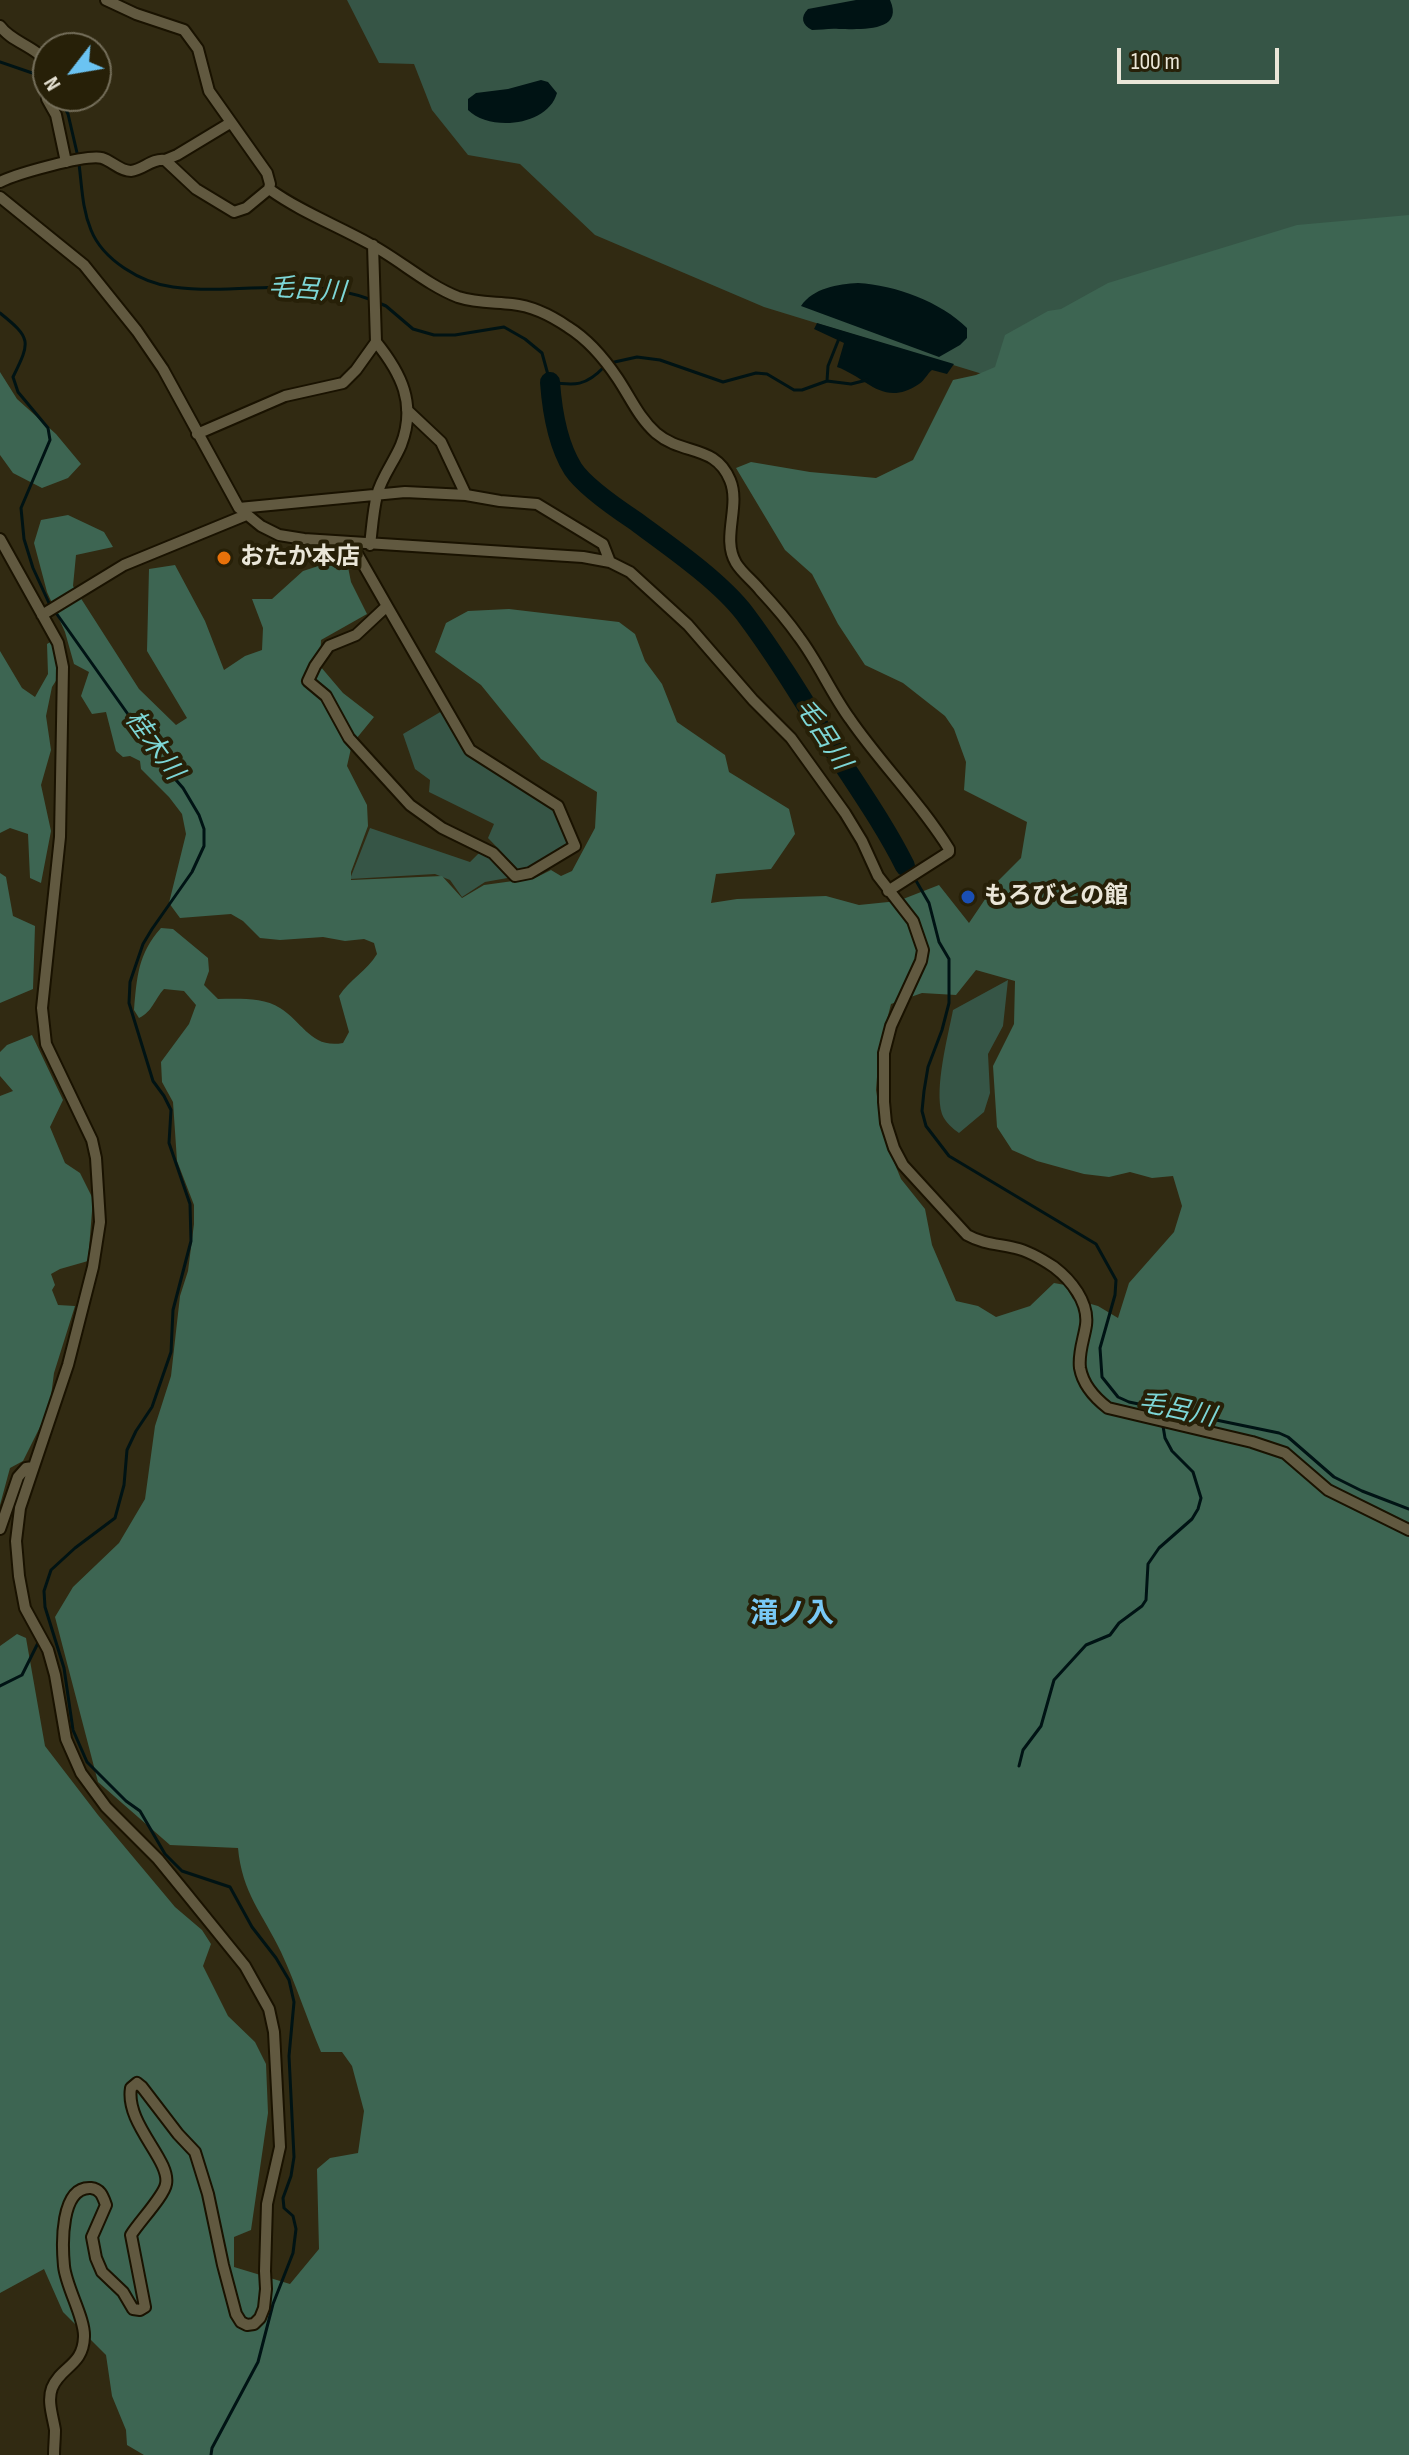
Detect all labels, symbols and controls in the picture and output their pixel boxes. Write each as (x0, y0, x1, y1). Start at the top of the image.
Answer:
north arrow (32, 32, 112, 112)
scale bar (1121, 32, 1283, 82)
text: 100 m (1131, 47, 1180, 76)
text: N (38, 72, 67, 96)
water label: 毛呂川 (267, 273, 347, 309)
place label: おたか本店 (240, 544, 360, 572)
marker: おたか本店 (215, 549, 233, 567)
water label: 毛呂川 (788, 694, 856, 776)
water label: 桂木川 (117, 705, 189, 787)
place label: もろびとの館 (984, 883, 1128, 911)
marker: もろびとの館 (959, 888, 977, 906)
water label: 毛呂川 (1136, 1388, 1218, 1434)
district label: 滝ノ入 (750, 1598, 834, 1632)

